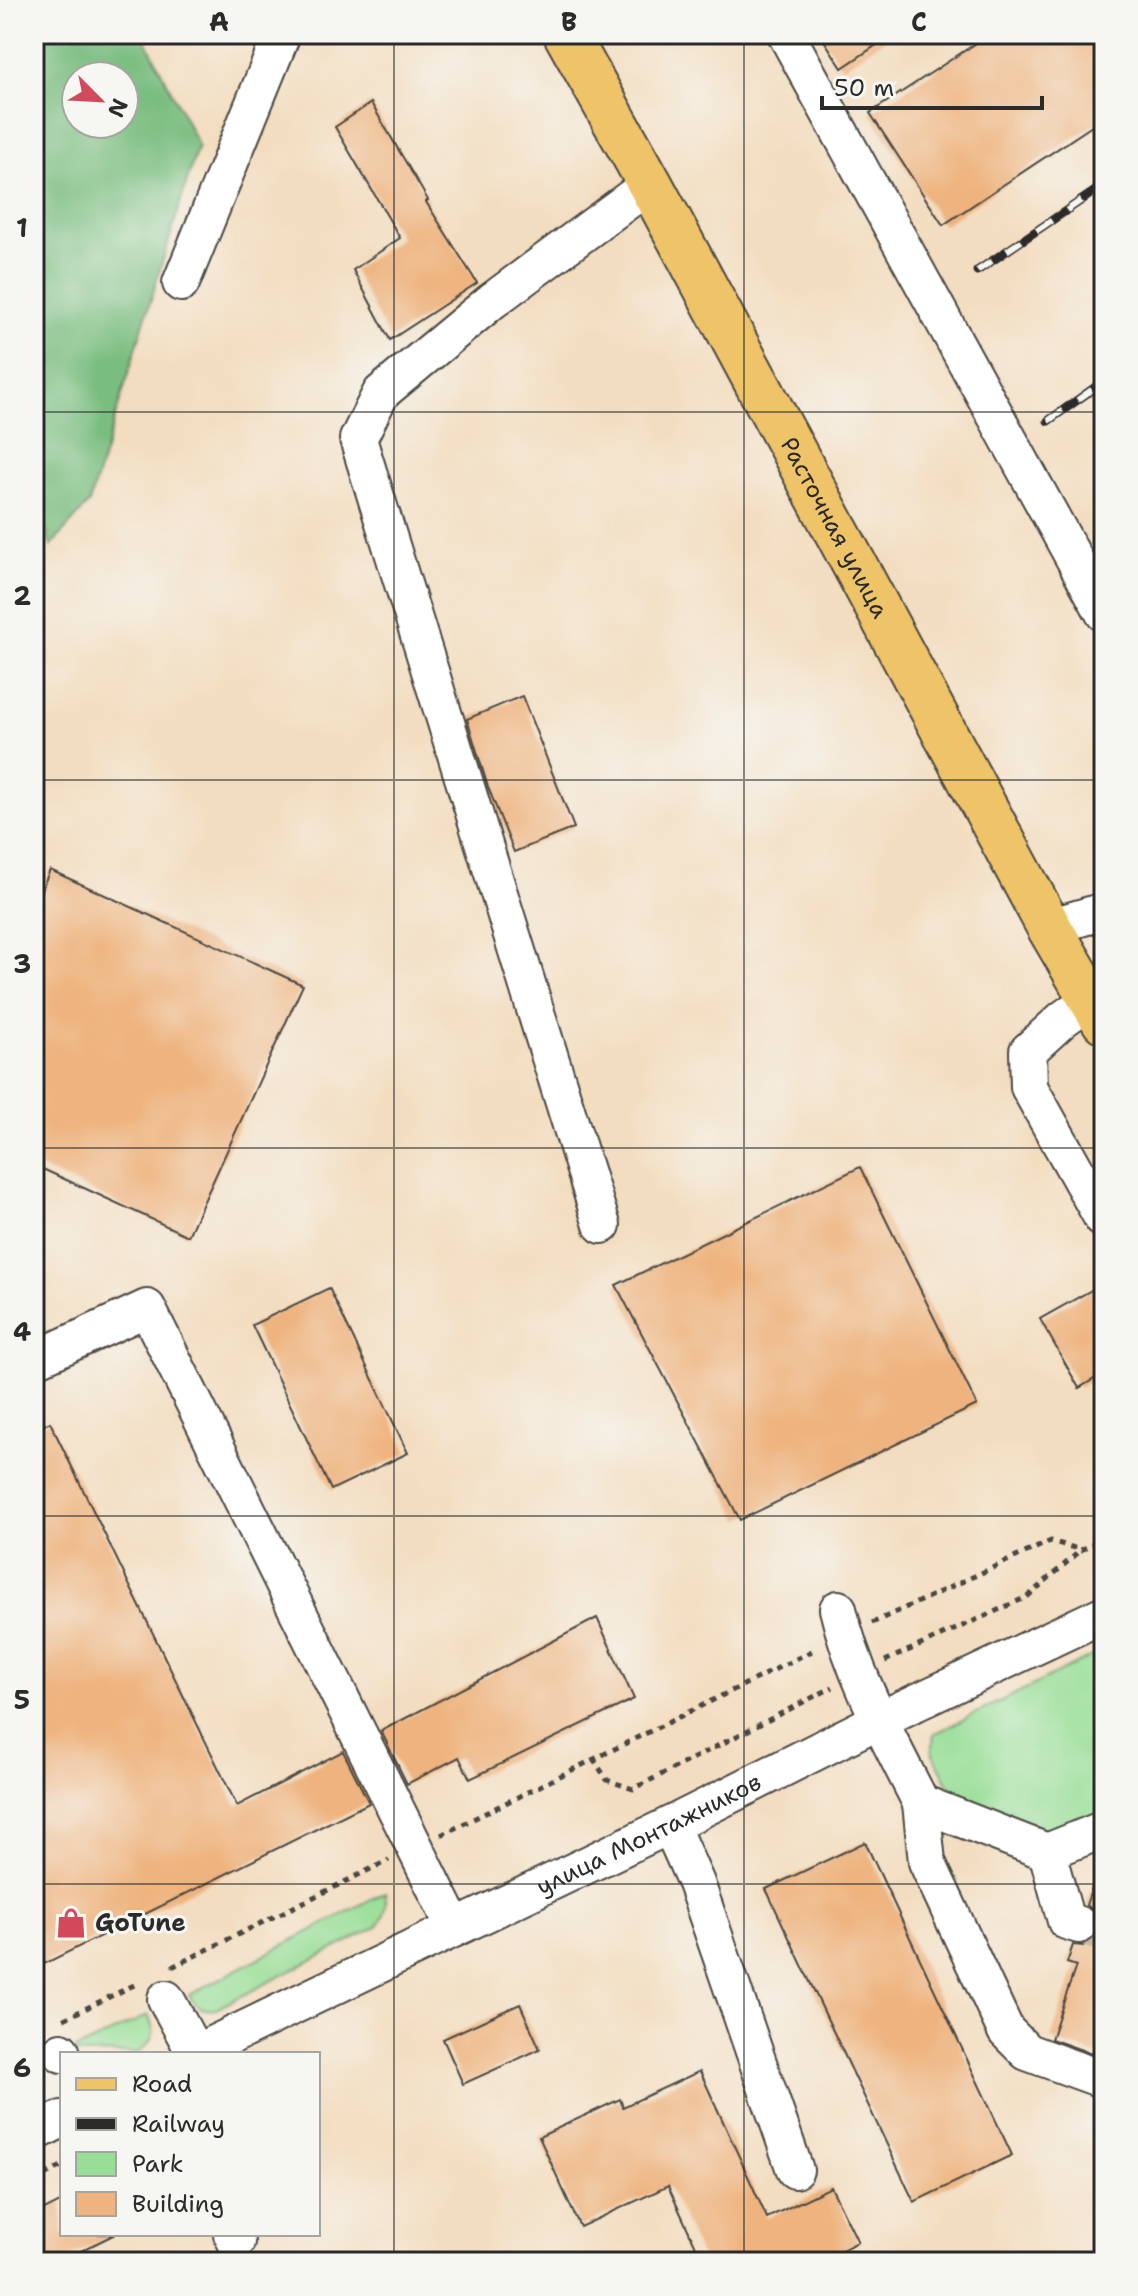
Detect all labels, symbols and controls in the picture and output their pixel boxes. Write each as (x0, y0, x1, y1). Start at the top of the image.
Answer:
text: A (209, 4, 229, 39)
text: B (561, 4, 577, 39)
text: C (911, 4, 927, 39)
north arrow (60, 60, 140, 140)
scale bar (822, 60, 1042, 110)
text: 50 m (834, 72, 894, 104)
text: N (101, 94, 135, 122)
text: 1 (16, 210, 28, 245)
street label: Расточная улица (773, 432, 896, 624)
text: 2 (13, 578, 31, 613)
text: 3 (13, 946, 31, 981)
text: 4 (13, 1314, 31, 1349)
text: 5 (14, 1682, 30, 1717)
street label: улица Монтажников (531, 1766, 767, 1903)
shop icon: GoTune (54, 1906, 88, 1940)
place label: GoTune (95, 1907, 186, 1939)
text: 6 (13, 2050, 31, 2085)
legend (60, 2052, 320, 2236)
text: Road (132, 2068, 192, 2100)
text: Railway (132, 2108, 225, 2140)
text: Park (132, 2148, 184, 2180)
text: Building (132, 2188, 224, 2220)

